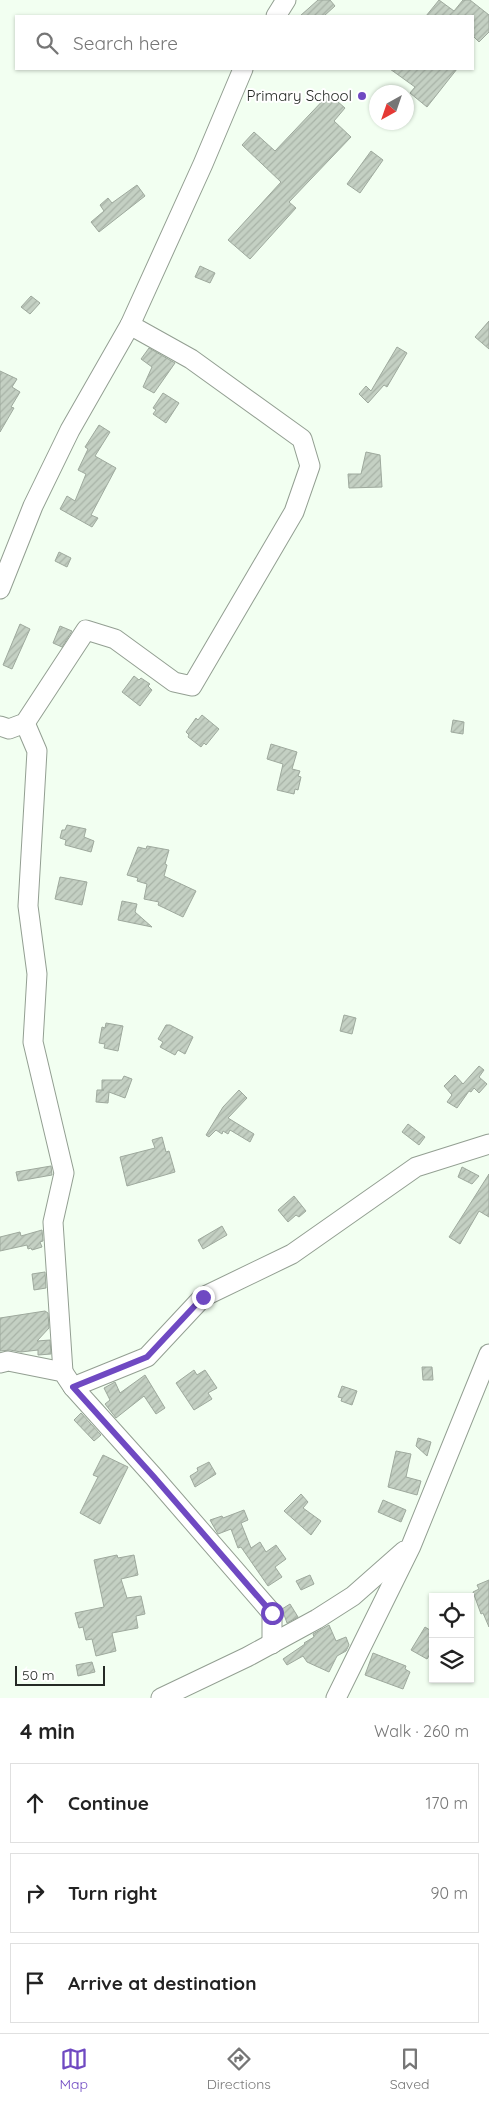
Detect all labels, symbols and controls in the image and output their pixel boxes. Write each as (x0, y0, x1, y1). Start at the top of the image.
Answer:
search box (15, 15, 474, 70)
icon: search (33, 29, 61, 57)
text: Search here (73, 31, 178, 55)
north arrow (369, 85, 414, 130)
place label: Primary School (247, 86, 352, 105)
marker: Primary School (356, 90, 368, 102)
route end (192, 1286, 215, 1309)
map controls (429, 1593, 474, 1683)
button: locate (429, 1593, 474, 1638)
route start (261, 1602, 284, 1625)
button: layers (429, 1638, 474, 1683)
scale bar (15, 1663, 105, 1686)
text: 50 m (22, 1666, 55, 1684)
text: 4 min (20, 1718, 75, 1744)
text: Walk · 260 m (374, 1721, 469, 1741)
icon: ahead (21, 1789, 49, 1817)
text: Continue (68, 1791, 149, 1815)
text: 170 m (425, 1793, 468, 1813)
icon: right (21, 1879, 49, 1907)
text: Turn right (68, 1881, 157, 1905)
text: 90 m (431, 1883, 468, 1903)
icon: arrive (21, 1969, 49, 1997)
text: Arrive at destination (68, 1971, 257, 1995)
tab: Map (59, 2045, 88, 2093)
tab: Directions (207, 2045, 271, 2093)
tab: Saved (390, 2045, 430, 2093)

